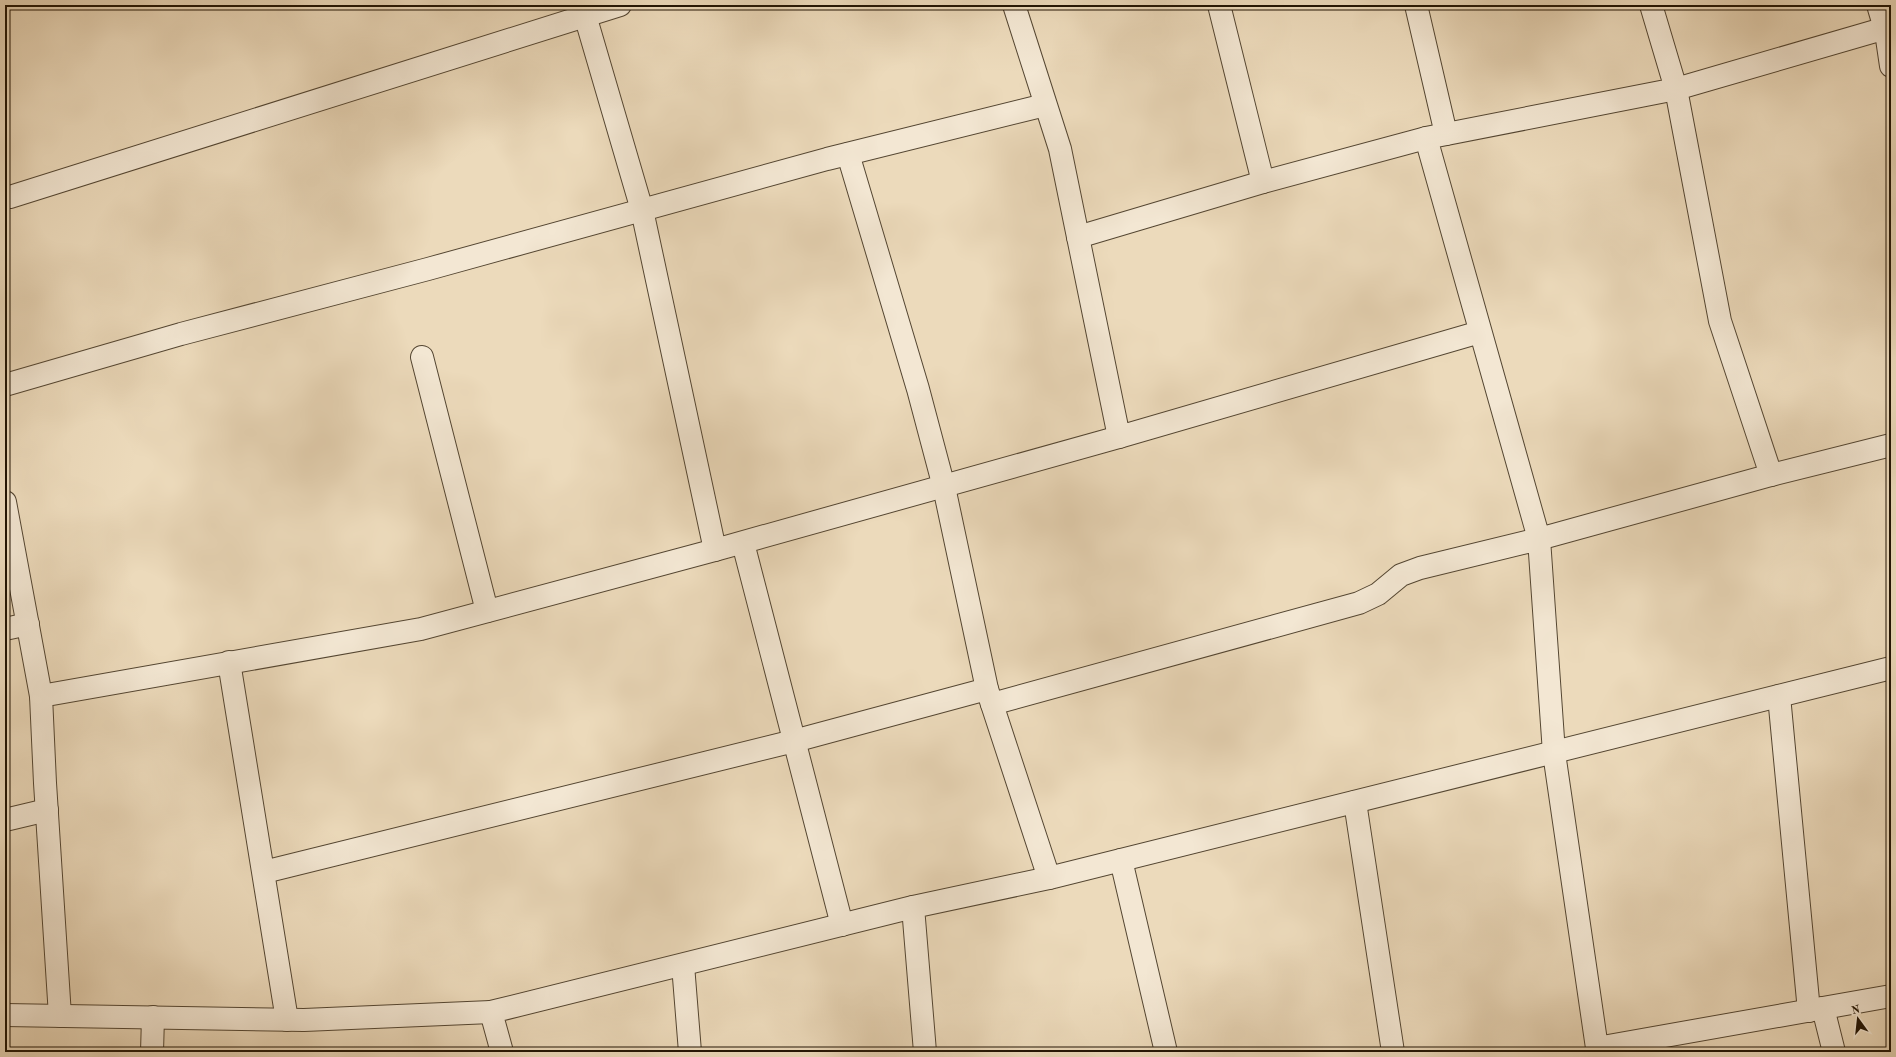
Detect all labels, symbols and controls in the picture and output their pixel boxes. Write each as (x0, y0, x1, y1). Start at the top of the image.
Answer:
north arrow (1838, 999, 1878, 1039)
text: N (1850, 1004, 1862, 1017)

